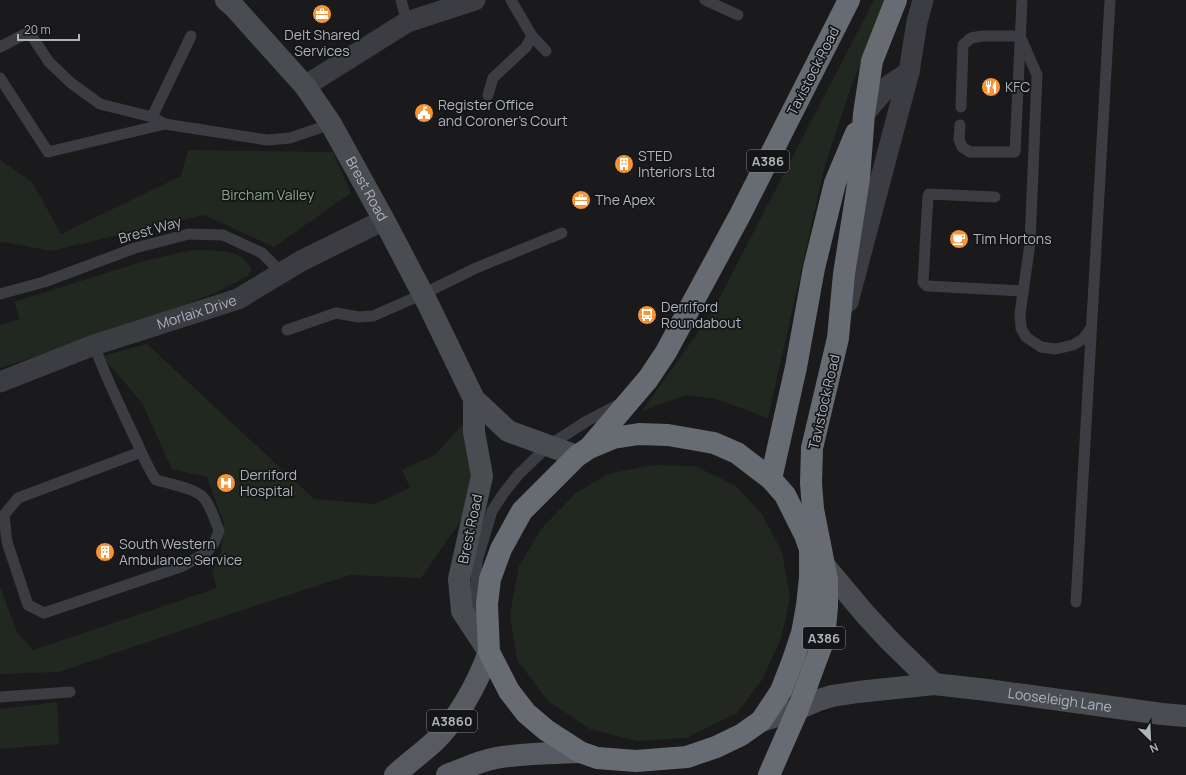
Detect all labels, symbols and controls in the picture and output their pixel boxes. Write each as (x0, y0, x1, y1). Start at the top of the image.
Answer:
office icon: Delt Shared Services (311, 3, 333, 25)
scale bar (18, 16, 79, 42)
text: 20 m (24, 21, 51, 38)
street label: Tavistock Road (782, 23, 843, 118)
place label: Delt Shared Services (284, 25, 360, 60)
restaurant icon: KFC (980, 76, 1002, 98)
place label: KFC (1005, 77, 1030, 96)
place label: Register Office and Coroner's Court (438, 95, 568, 130)
public building icon: Register Office and Coroner's Court (413, 102, 435, 124)
place label: STED Interiors Ltd (638, 146, 715, 181)
road number: A386 (747, 150, 789, 172)
street label: Brest Road (342, 153, 393, 224)
building icon: STED Interiors Ltd (613, 153, 635, 175)
park label: Bircham Valley (222, 185, 315, 204)
office icon: The Apex (570, 189, 592, 211)
place label: The Apex (595, 190, 656, 209)
street label: Brest Way (116, 211, 184, 248)
cafe icon: Tim Hortons (948, 228, 970, 250)
place label: Tim Hortons (973, 229, 1051, 248)
street label: Morlaix Drive (155, 290, 239, 333)
place label: Derriford Roundabout (661, 297, 742, 332)
bus stop icon: Derriford Roundabout (636, 304, 658, 326)
street label: Tavistock Road (803, 353, 844, 451)
place label: Derriford Hospital (240, 465, 297, 500)
hospital icon: Derriford Hospital (215, 472, 237, 494)
street label: Brest Road (453, 492, 486, 565)
place label: South Western Ambulance Service (119, 534, 242, 569)
building icon: South Western Ambulance Service (94, 541, 116, 563)
road number: A386 (803, 627, 845, 649)
street label: Looseleigh Lane (1007, 683, 1113, 716)
road number: A3860 (427, 710, 477, 732)
north arrow (1130, 719, 1170, 759)
text: N (1148, 740, 1161, 757)

